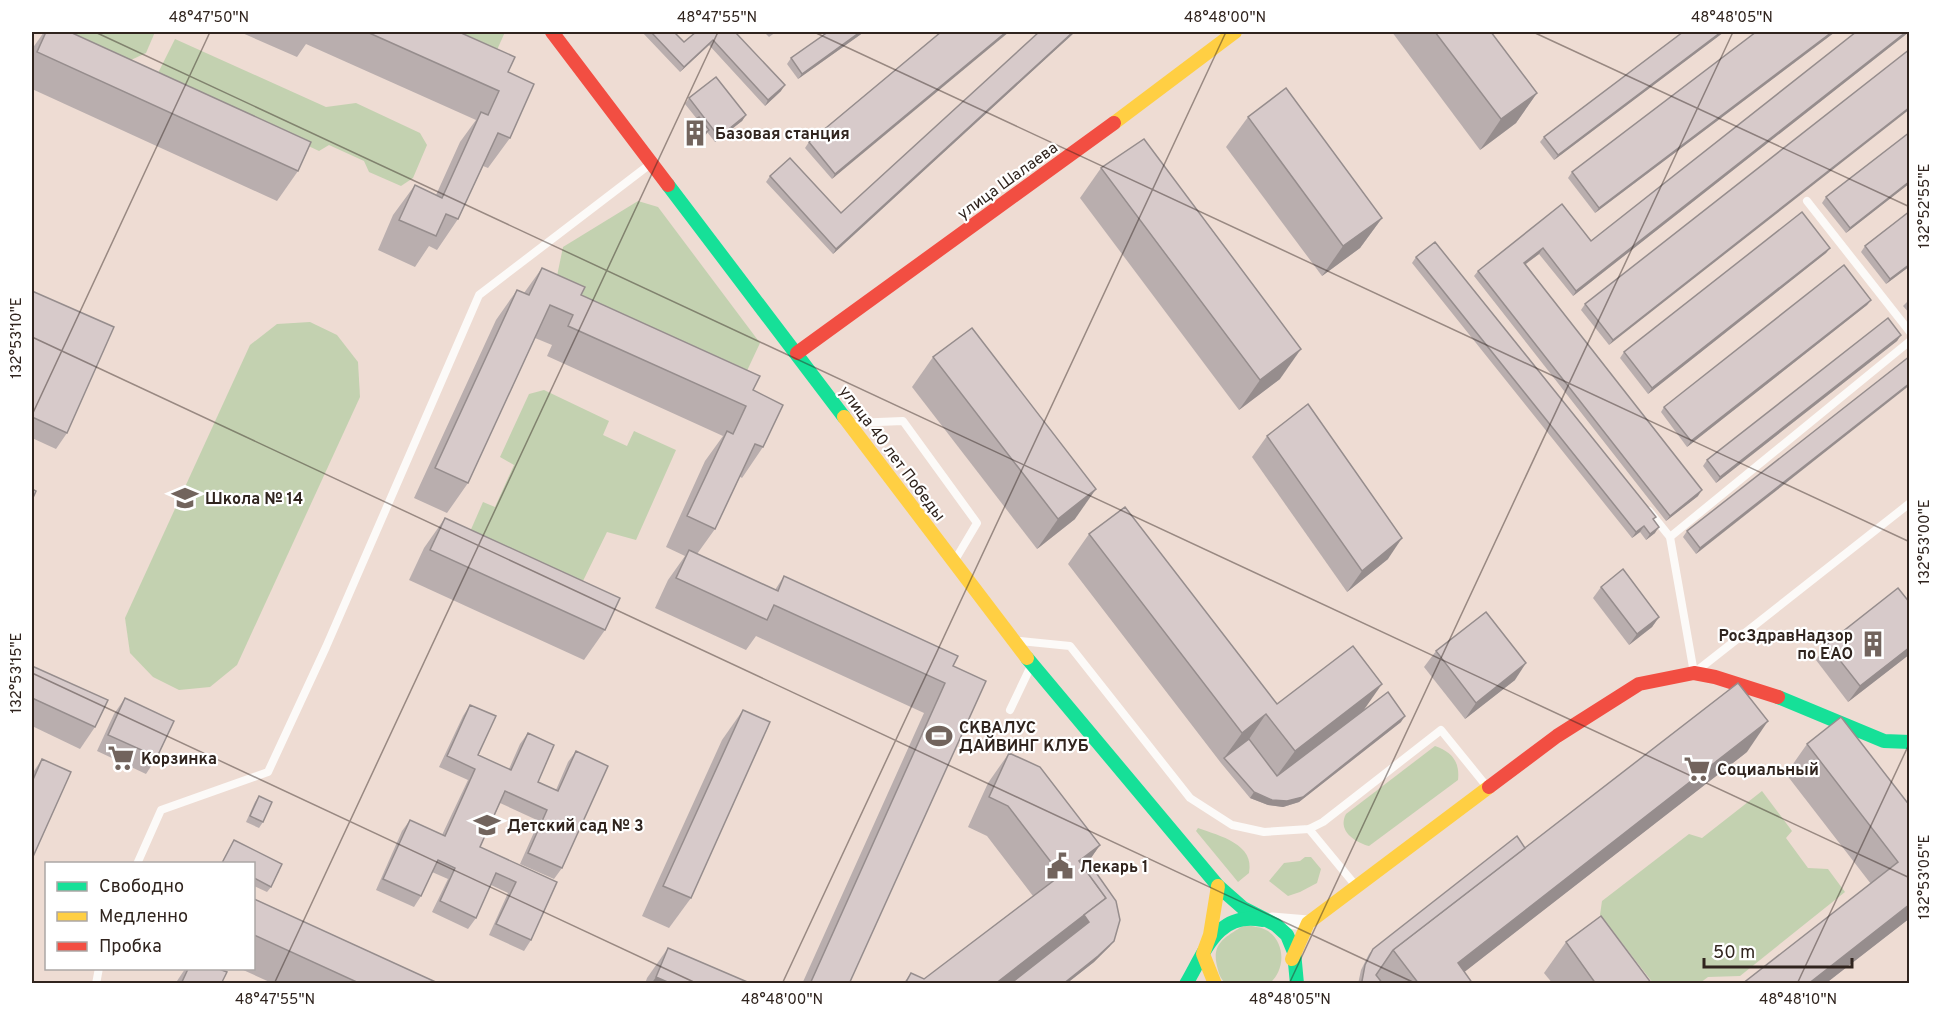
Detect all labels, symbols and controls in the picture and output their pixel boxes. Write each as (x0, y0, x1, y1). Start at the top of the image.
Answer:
text: 48°47'50"N (169, 9, 249, 28)
text: 48°47'55"N (677, 9, 757, 28)
text: 48°48'00"N (1184, 9, 1266, 28)
text: 48°48'05"N (1691, 9, 1773, 28)
building icon: Базовая станция (680, 118, 710, 148)
place label: Базовая станция (715, 125, 850, 145)
street label: улица Шалаева (954, 138, 1062, 225)
text: 132°52'55"E (1916, 164, 1935, 248)
text: 132°53'10"E (8, 297, 27, 379)
street label: улица 40 лет Победы (834, 383, 949, 526)
school or university icon: Школа № 14 (170, 483, 200, 513)
place label: Школа № 14 (205, 490, 303, 510)
text: 132°53'00"E (1916, 499, 1935, 585)
place label: РосЗдравНадзор по ЕАО (1718, 627, 1853, 665)
building icon: РосЗдравНадзор по ЕАО (1858, 629, 1888, 659)
text: 132°53'15"E (8, 632, 27, 714)
place label: СКВАЛУС ДАЙВИНГ КЛУБ (959, 719, 1089, 757)
sports icon: СКВАЛУС ДАЙВИНГ КЛУБ (924, 721, 954, 751)
supermarket icon: Корзинка (106, 743, 136, 773)
place label: Корзинка (141, 750, 217, 770)
supermarket icon: Социальный (1682, 754, 1712, 784)
place label: Социальный (1717, 761, 1819, 781)
school or university icon: Детский сад № 3 (472, 810, 502, 840)
place label: Детский сад № 3 (507, 817, 644, 837)
text: 132°53'05"E (1916, 834, 1935, 920)
public building icon: Лекарь 1 (1045, 851, 1075, 881)
place label: Лекарь 1 (1080, 858, 1149, 878)
legend (45, 862, 255, 970)
text: Свободно (99, 876, 184, 899)
text: Медленно (99, 906, 188, 929)
scale bar (1704, 931, 1852, 969)
text: Пробка (99, 936, 162, 959)
text: 50 m (1713, 942, 1755, 965)
text: 48°47'55"N (235, 991, 315, 1010)
text: 48°48'00"N (741, 991, 823, 1010)
text: 48°48'05"N (1249, 991, 1331, 1010)
text: 48°48'10"N (1759, 991, 1837, 1010)

